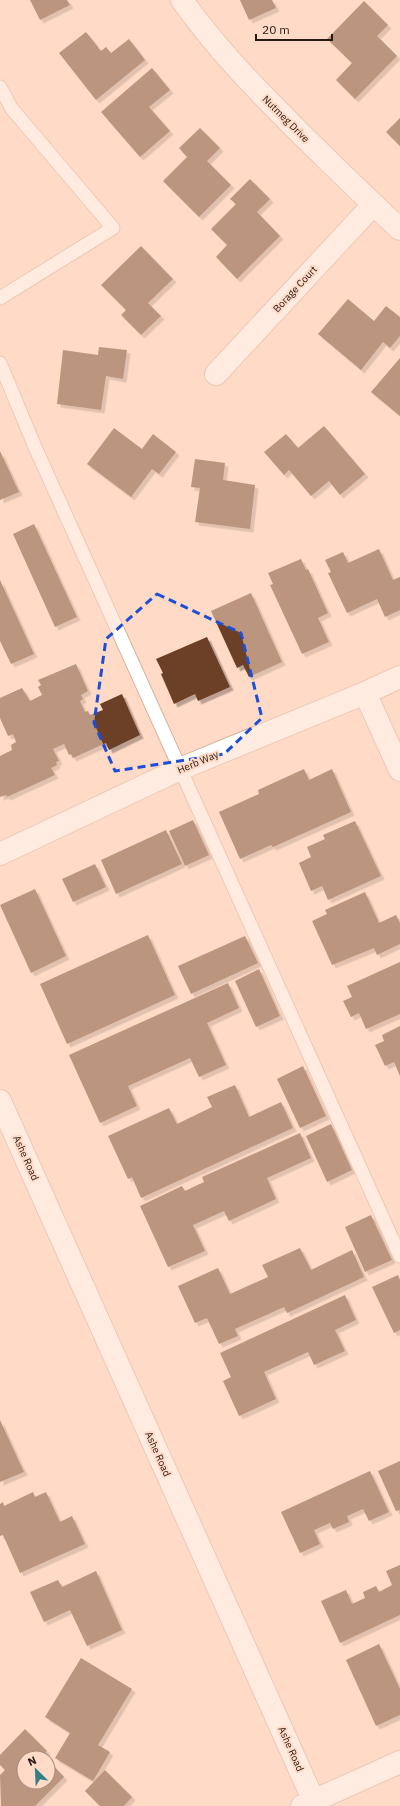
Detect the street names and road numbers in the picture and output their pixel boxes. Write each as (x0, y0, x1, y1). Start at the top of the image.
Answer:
street label: Nutmeg Drive (260, 93, 313, 146)
street label: Borage Court (270, 263, 320, 315)
street label: Herb Way (175, 748, 221, 776)
street label: Ashe Road (10, 1134, 42, 1182)
street label: Ashe Road (142, 1430, 174, 1478)
street label: Ashe Road (275, 1725, 307, 1773)

